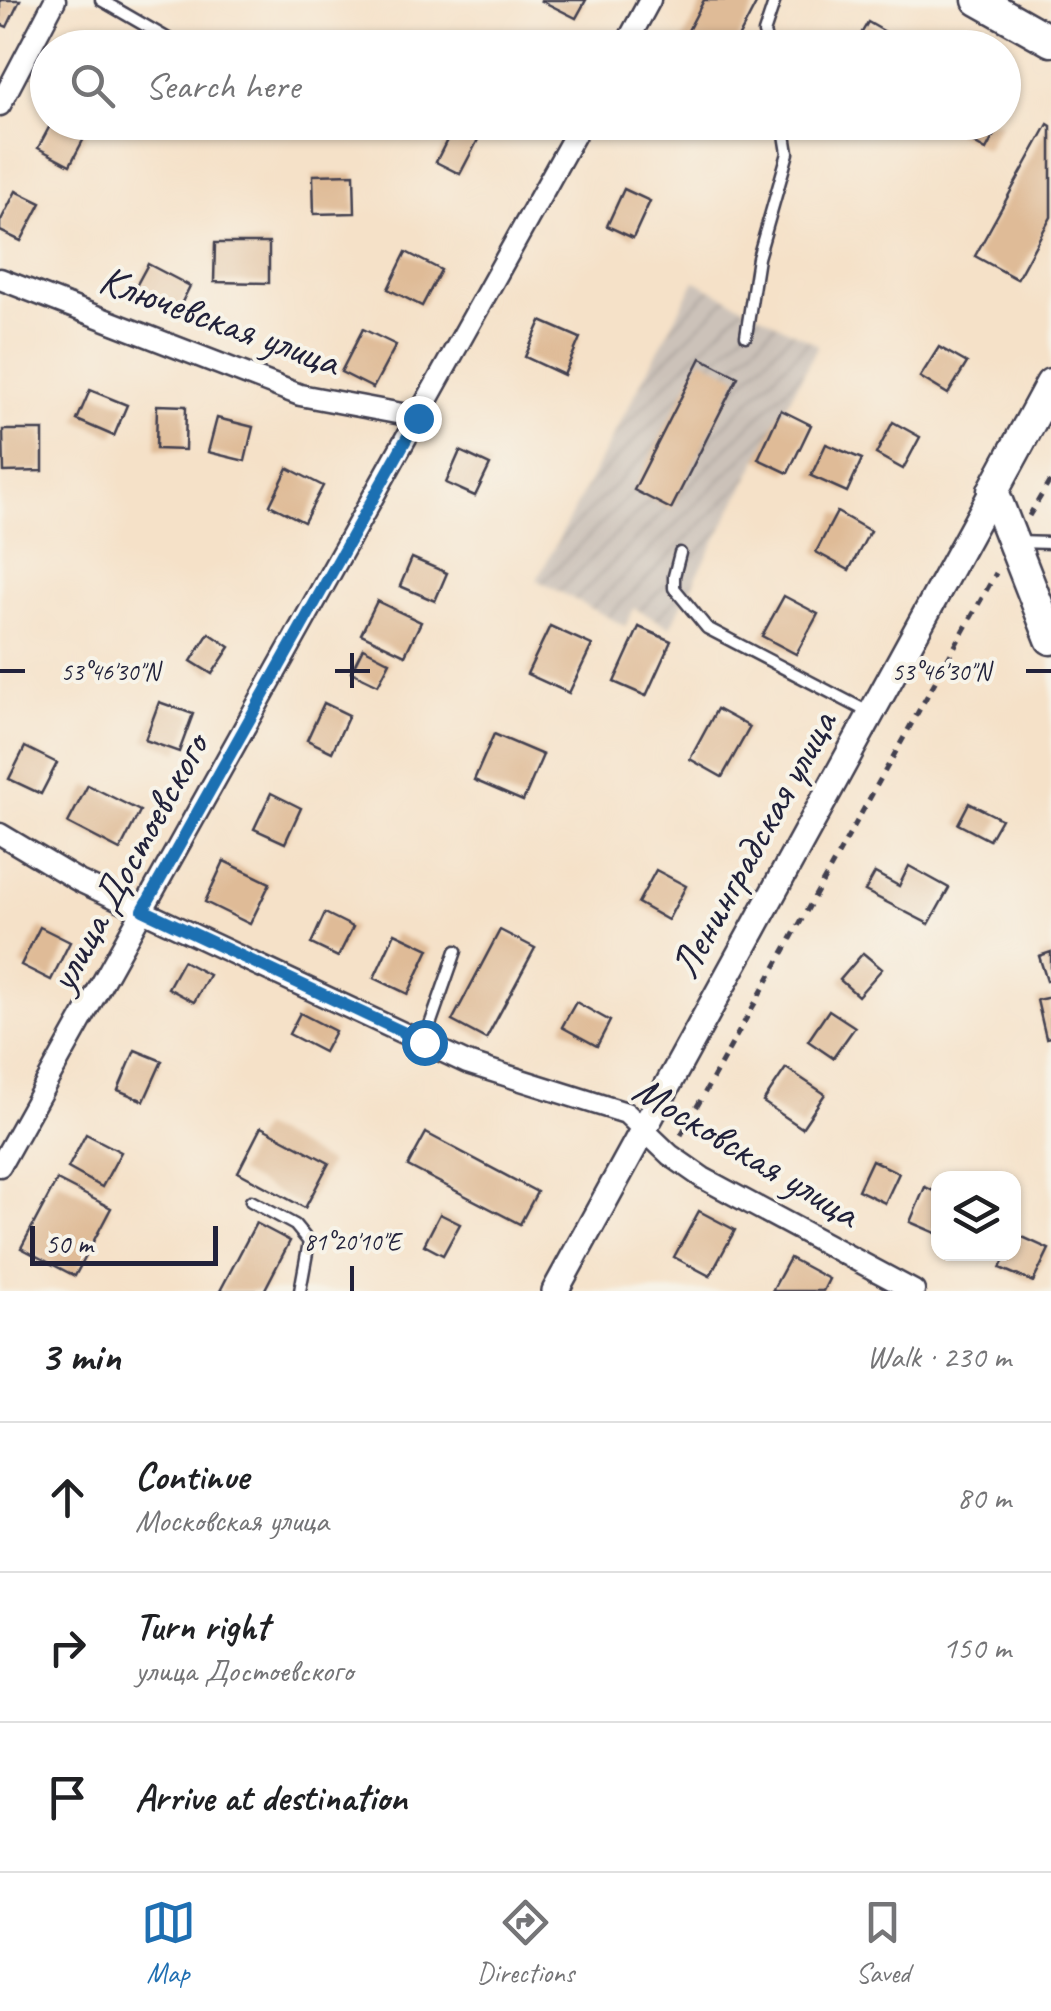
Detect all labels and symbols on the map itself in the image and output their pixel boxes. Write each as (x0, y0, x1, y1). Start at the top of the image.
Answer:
street label: Ключевская улица (92, 253, 349, 389)
route end (396, 396, 442, 442)
text: 53°46'30"N (61, 656, 163, 688)
text: 53°46'30"N (892, 656, 994, 688)
street label: Ленинградская улица (658, 699, 850, 988)
street label: улица Достоевского (34, 721, 223, 1003)
route start (402, 1020, 448, 1066)
street label: Московская улица (624, 1063, 871, 1241)
scale bar (30, 1221, 218, 1266)
text: 81°20'10"E (304, 1226, 403, 1258)

